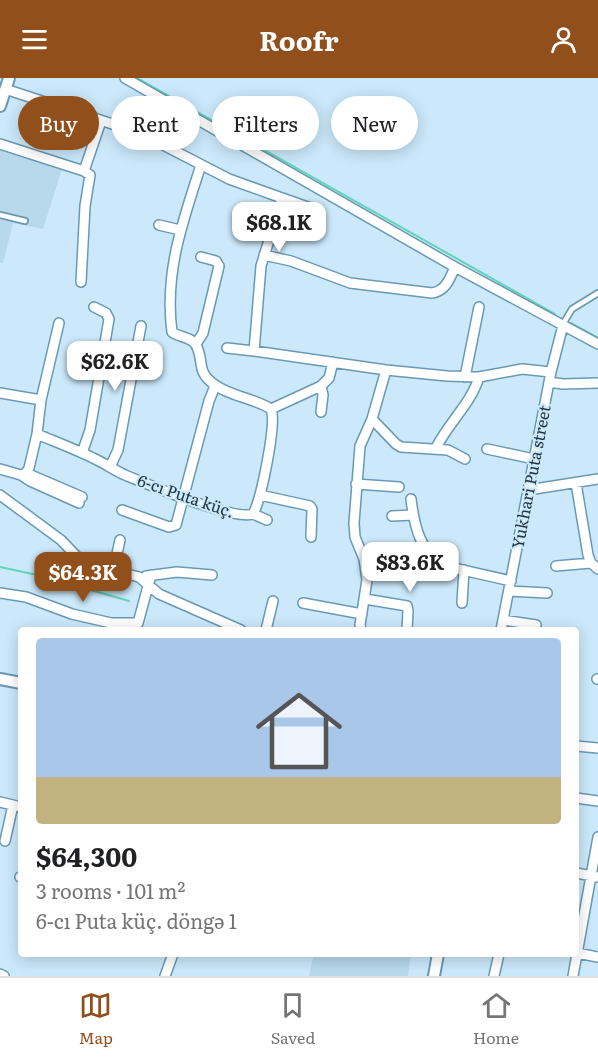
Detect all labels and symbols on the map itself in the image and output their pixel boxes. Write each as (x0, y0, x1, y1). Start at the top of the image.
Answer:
pin: $68.1K (230, 202, 328, 253)
pin: $62.6K (66, 341, 164, 392)
street label: Yukhari Puta street (504, 402, 556, 551)
street label: 6-cı Puta küç. (135, 467, 238, 523)
pin: $83.6K (361, 542, 459, 593)
pin: $64.3K (34, 552, 132, 603)

